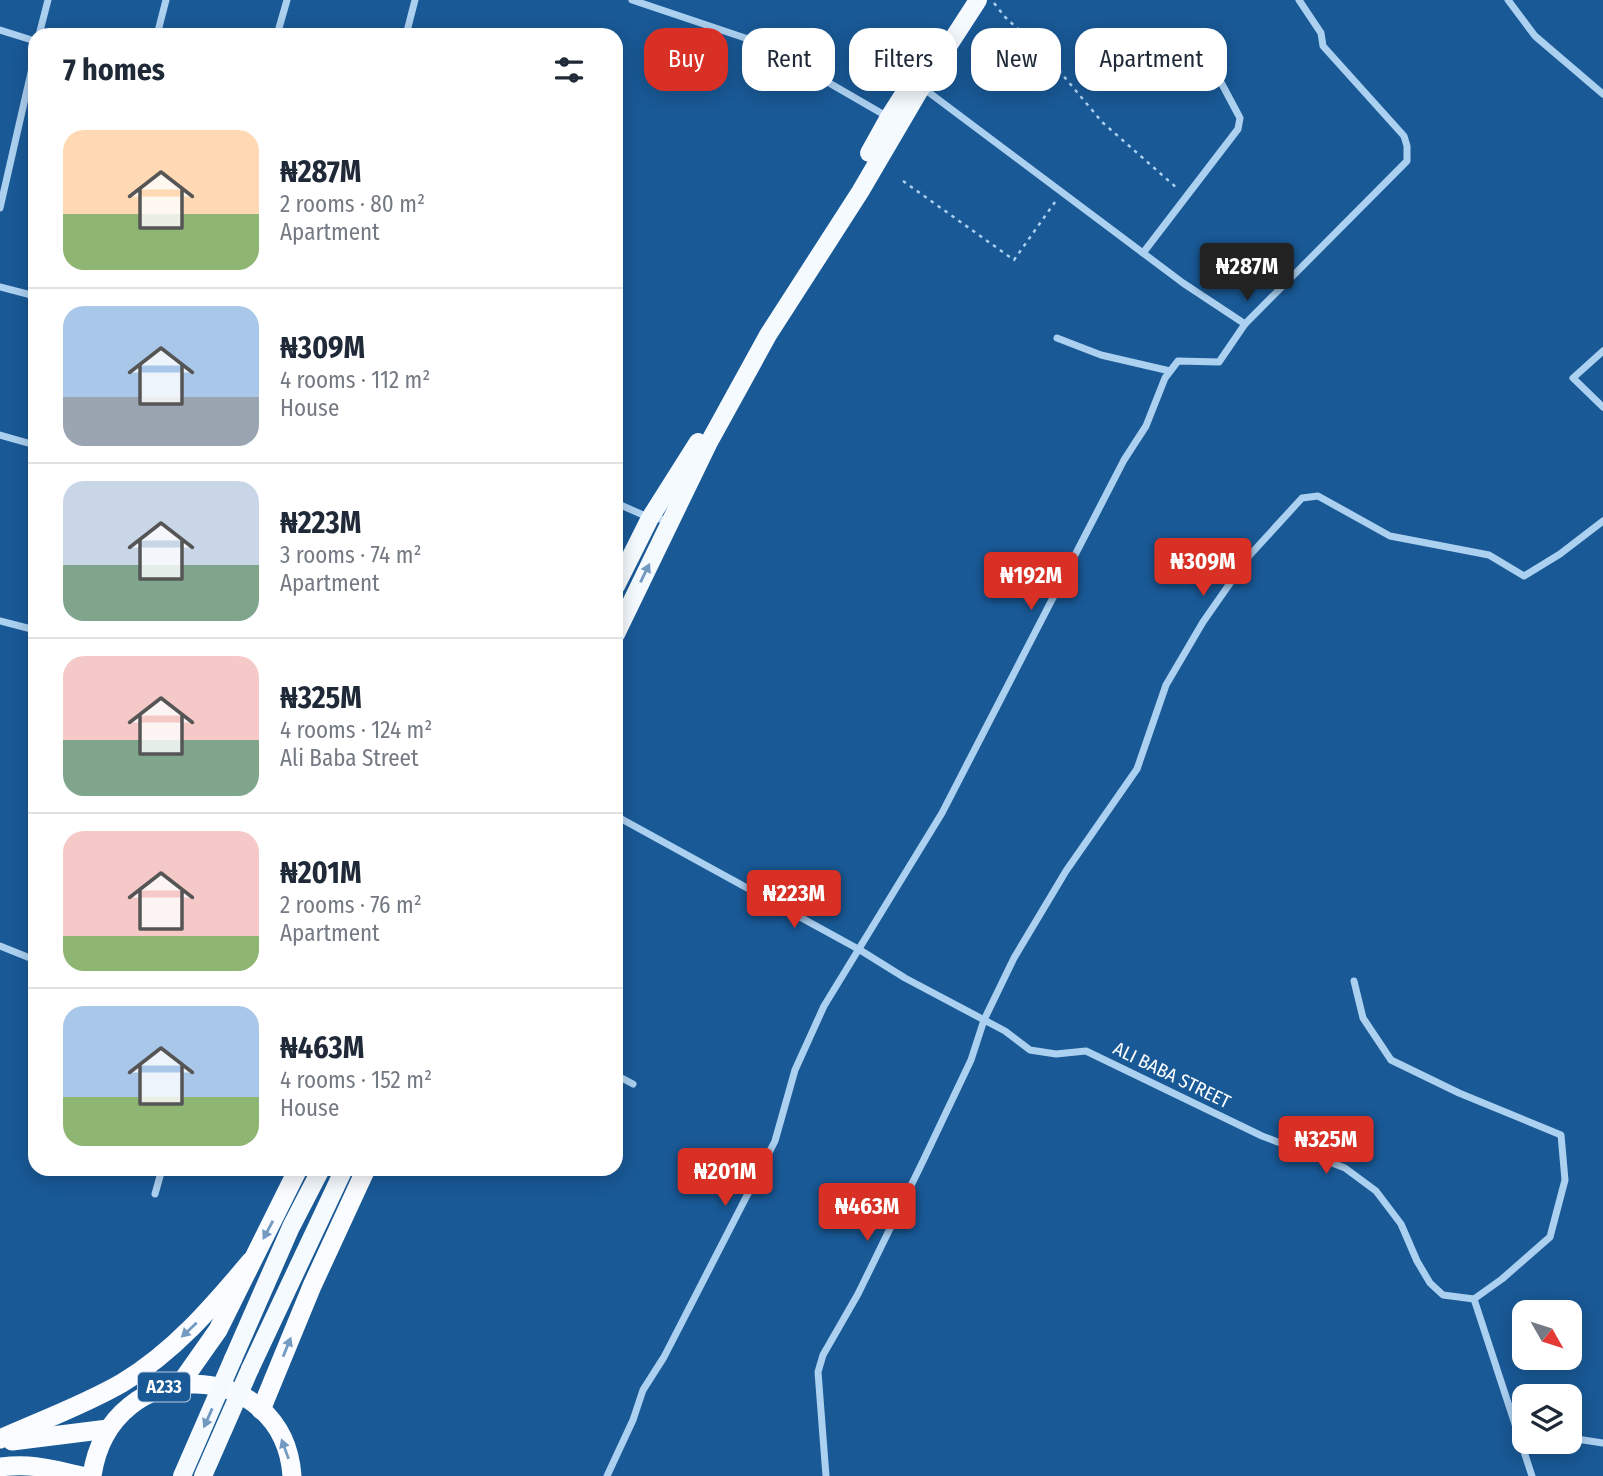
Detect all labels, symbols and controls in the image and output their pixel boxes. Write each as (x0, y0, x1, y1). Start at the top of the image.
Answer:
chip: Buy (644, 28, 728, 91)
chip: Rent (742, 28, 835, 91)
chip: Filters (849, 28, 957, 91)
chip: New (971, 28, 1061, 91)
chip: Apartment (1075, 28, 1227, 91)
icon: filters (550, 51, 588, 89)
text: 7 homes (63, 52, 165, 88)
text: ₦287M (280, 154, 361, 190)
icon: home (119, 158, 203, 242)
text: 2 rooms · 80 m² (280, 190, 425, 218)
text: Apartment (280, 218, 380, 246)
pin: ₦287M (1198, 244, 1296, 303)
text: ₦287M (1216, 252, 1278, 280)
text: ₦309M (280, 330, 365, 366)
icon: home (119, 334, 203, 418)
text: 4 rooms · 112 m² (280, 366, 430, 394)
text: House (280, 394, 339, 422)
text: ₦223M (280, 505, 361, 541)
icon: home (119, 509, 203, 593)
pin: ₦309M (1154, 538, 1252, 598)
text: 3 rooms · 74 m² (280, 541, 422, 569)
text: ₦309M (1170, 547, 1236, 575)
pin: ₦192M (982, 552, 1080, 612)
text: ₦192M (1000, 561, 1062, 589)
one-way arrow (639, 563, 651, 583)
text: Apartment (280, 569, 380, 597)
text: ₦325M (280, 680, 362, 716)
icon: home (119, 684, 203, 768)
text: 4 rooms · 124 m² (280, 716, 432, 744)
text: Ali Baba Street (280, 744, 418, 772)
text: ₦201M (280, 855, 362, 891)
icon: home (119, 859, 203, 943)
pin: ₦223M (745, 870, 843, 930)
text: ₦223M (763, 879, 825, 907)
text: 2 rooms · 76 m² (280, 891, 422, 919)
text: Apartment (280, 919, 380, 947)
text: ₦463M (280, 1030, 364, 1066)
icon: home (119, 1034, 203, 1118)
street label: ALI BABA STREET (1110, 1037, 1235, 1113)
text: 4 rooms · 152 m² (280, 1066, 432, 1094)
text: House (280, 1094, 339, 1122)
pin: ₦325M (1277, 1116, 1375, 1176)
text: ₦325M (1295, 1125, 1357, 1153)
pin: ₦201M (676, 1148, 774, 1208)
text: ₦201M (694, 1157, 756, 1185)
pin: ₦463M (818, 1184, 916, 1243)
text: ₦463M (835, 1192, 899, 1220)
one-way arrow (262, 1220, 274, 1240)
north arrow (1512, 1300, 1582, 1370)
map controls (1512, 1300, 1582, 1454)
one-way arrow (180, 1321, 197, 1338)
one-way arrow (281, 1337, 293, 1357)
road number: A233 (138, 1372, 190, 1402)
button: layers (1512, 1384, 1582, 1454)
one-way arrow (202, 1407, 213, 1428)
one-way arrow (279, 1438, 290, 1459)

